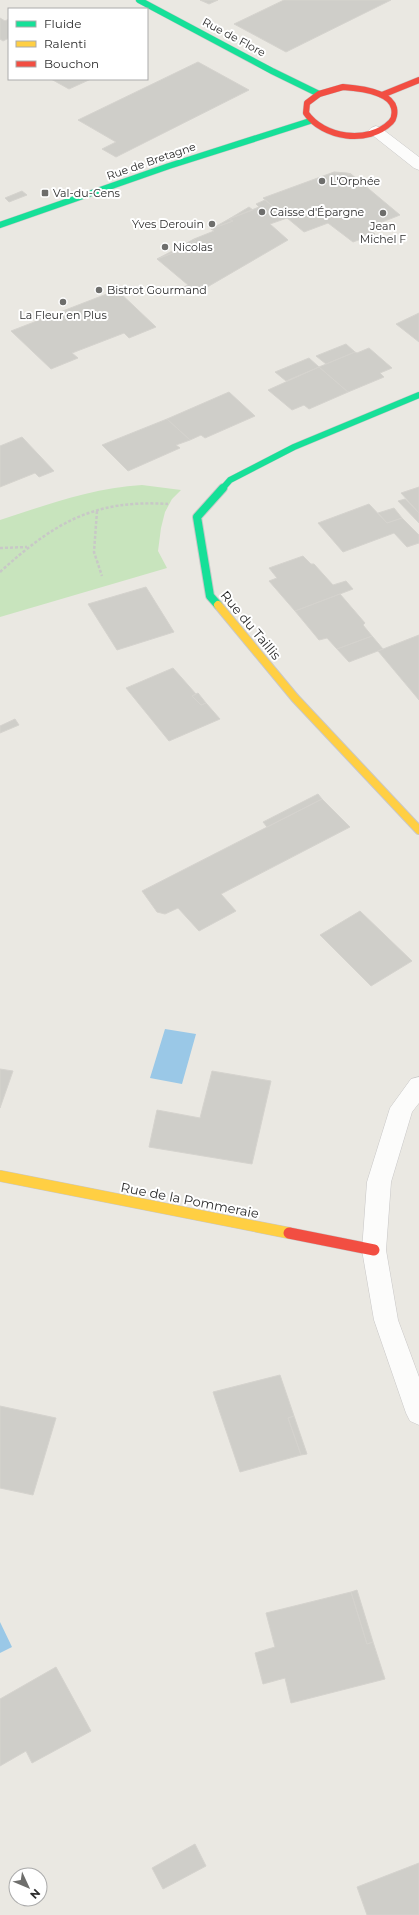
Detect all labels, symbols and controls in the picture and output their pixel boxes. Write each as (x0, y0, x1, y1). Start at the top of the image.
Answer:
legend (8, 8, 148, 80)
street label: Rue de Flore (200, 14, 268, 60)
text: Fluide (44, 16, 82, 31)
text: Ralenti (44, 36, 86, 51)
text: Bouchon (44, 56, 99, 71)
street label: Rue de Bretagne (105, 139, 198, 183)
place label: L'Orphée (330, 174, 381, 188)
marker: L'Orphée (317, 176, 327, 186)
place label: Val-du-Cens (53, 186, 121, 200)
marker: Val-du-Cens (40, 188, 50, 198)
place label: Caisse d'Épargne (270, 205, 365, 219)
marker: Caisse d'Épargne (257, 207, 267, 217)
marker: Jean Michel F (378, 208, 388, 218)
place label: Yves Derouin (132, 217, 204, 231)
marker: Yves Derouin (207, 219, 217, 229)
place label: Jean Michel F (360, 219, 406, 246)
place label: Nicolas (173, 240, 213, 254)
marker: Nicolas (160, 242, 170, 252)
place label: Bistrot Gourmand (107, 283, 207, 297)
marker: Bistrot Gourmand (94, 285, 104, 295)
marker: La Fleur en Plus (58, 297, 68, 307)
place label: La Fleur en Plus (19, 308, 107, 322)
street label: Rue du Taillis (217, 587, 285, 663)
street label: Rue de la Pommeraie (120, 1179, 261, 1221)
north arrow (8, 1867, 48, 1907)
text: N (27, 1886, 43, 1902)

